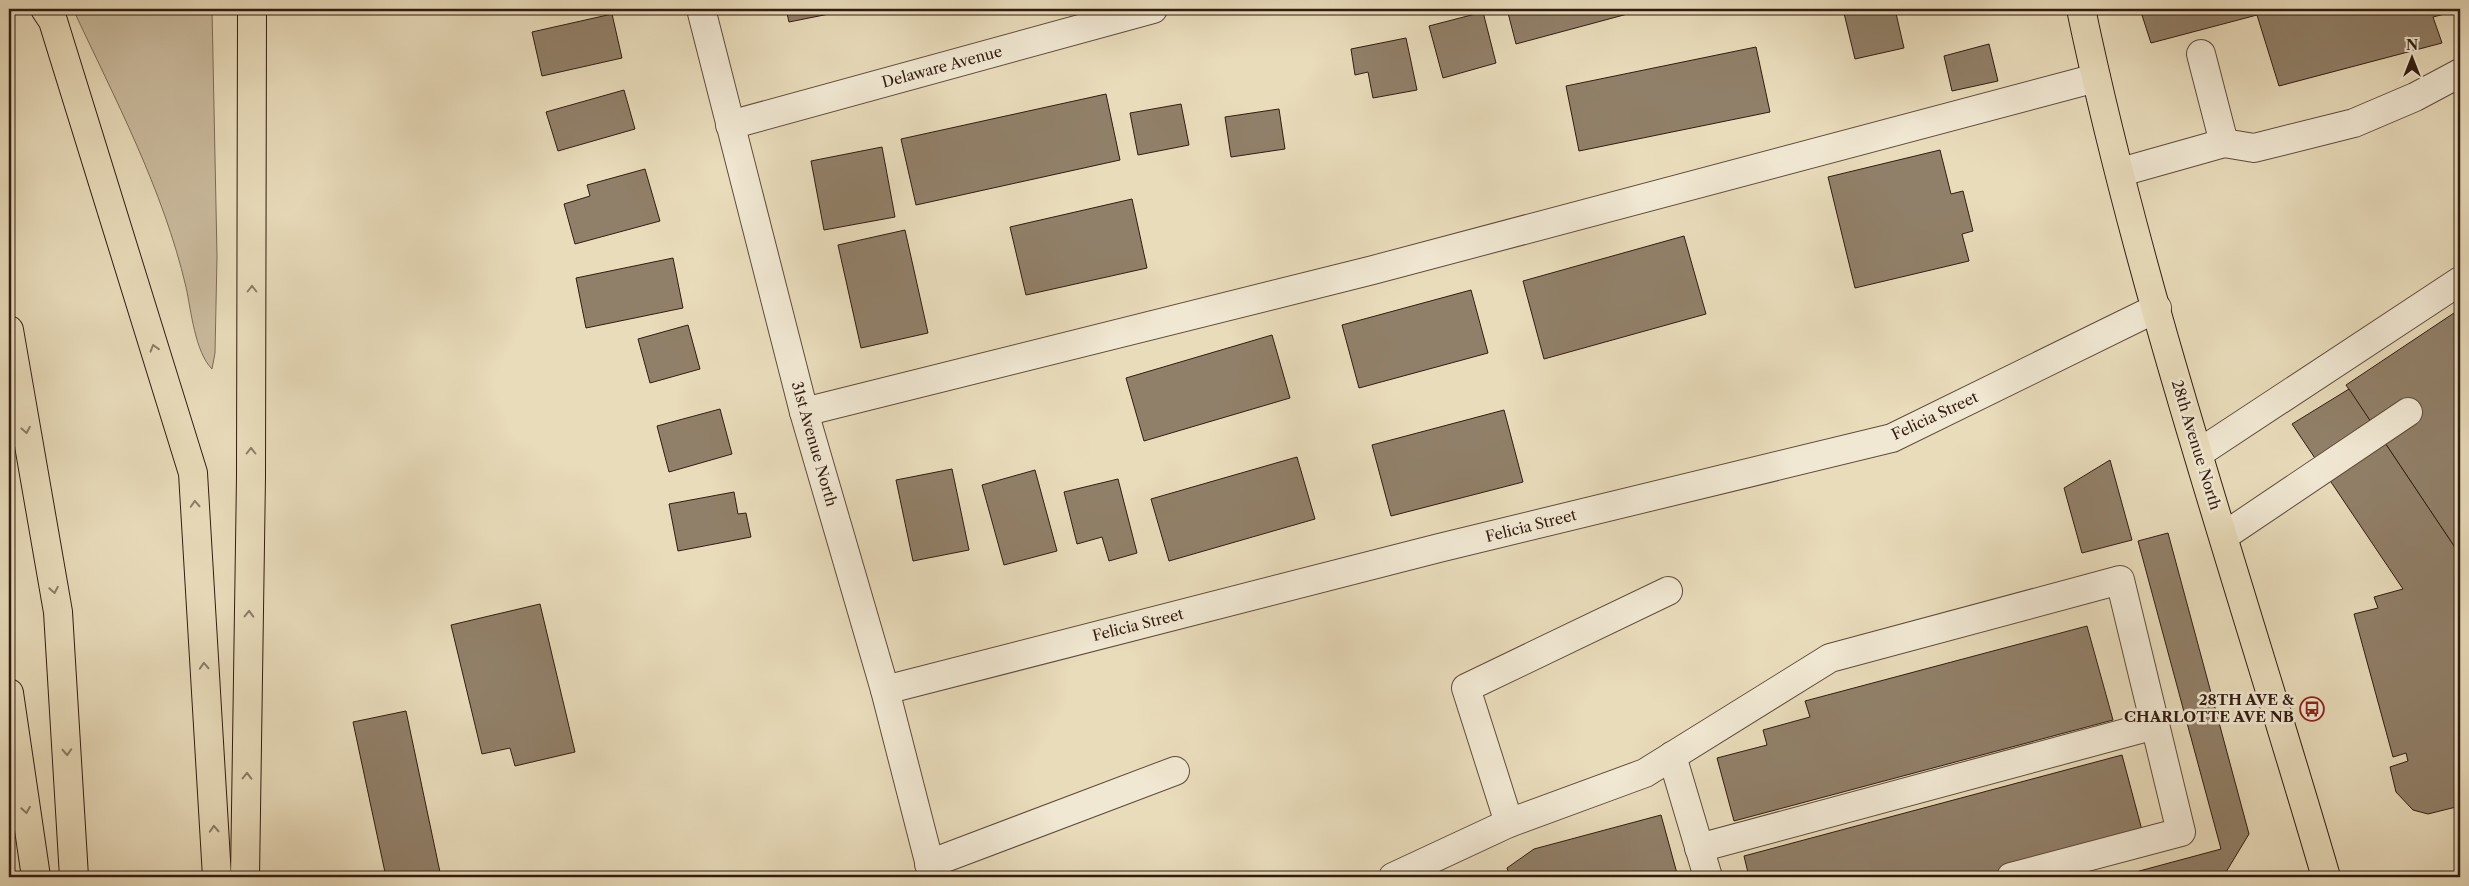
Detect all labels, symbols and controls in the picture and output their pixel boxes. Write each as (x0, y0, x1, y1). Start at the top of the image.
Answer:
north arrow (2386, 32, 2436, 82)
text: N (2406, 36, 2418, 54)
street label: Delaware Avenue (880, 41, 1004, 92)
one-way arrow (247, 284, 257, 292)
one-way arrow (150, 344, 160, 352)
street label: 28th Avenue North (2168, 377, 2225, 513)
street label: 31st Avenue North (788, 379, 842, 509)
street label: Felicia Street (1889, 387, 1982, 444)
one-way arrow (21, 426, 31, 434)
one-way arrow (246, 447, 256, 454)
one-way arrow (189, 500, 200, 508)
street label: Felicia Street (1483, 505, 1579, 546)
one-way arrow (49, 586, 59, 594)
street label: Felicia Street (1090, 604, 1186, 645)
one-way arrow (244, 609, 254, 617)
one-way arrow (199, 662, 210, 670)
place label: 28TH AVE & CHARLOTTE AVE NB (2124, 690, 2295, 726)
bus stop icon: 28TH AVE & CHARLOTTE AVE NB (2299, 696, 2325, 722)
one-way arrow (61, 748, 72, 756)
one-way arrow (242, 772, 252, 780)
one-way arrow (21, 806, 31, 815)
one-way arrow (208, 824, 219, 832)

